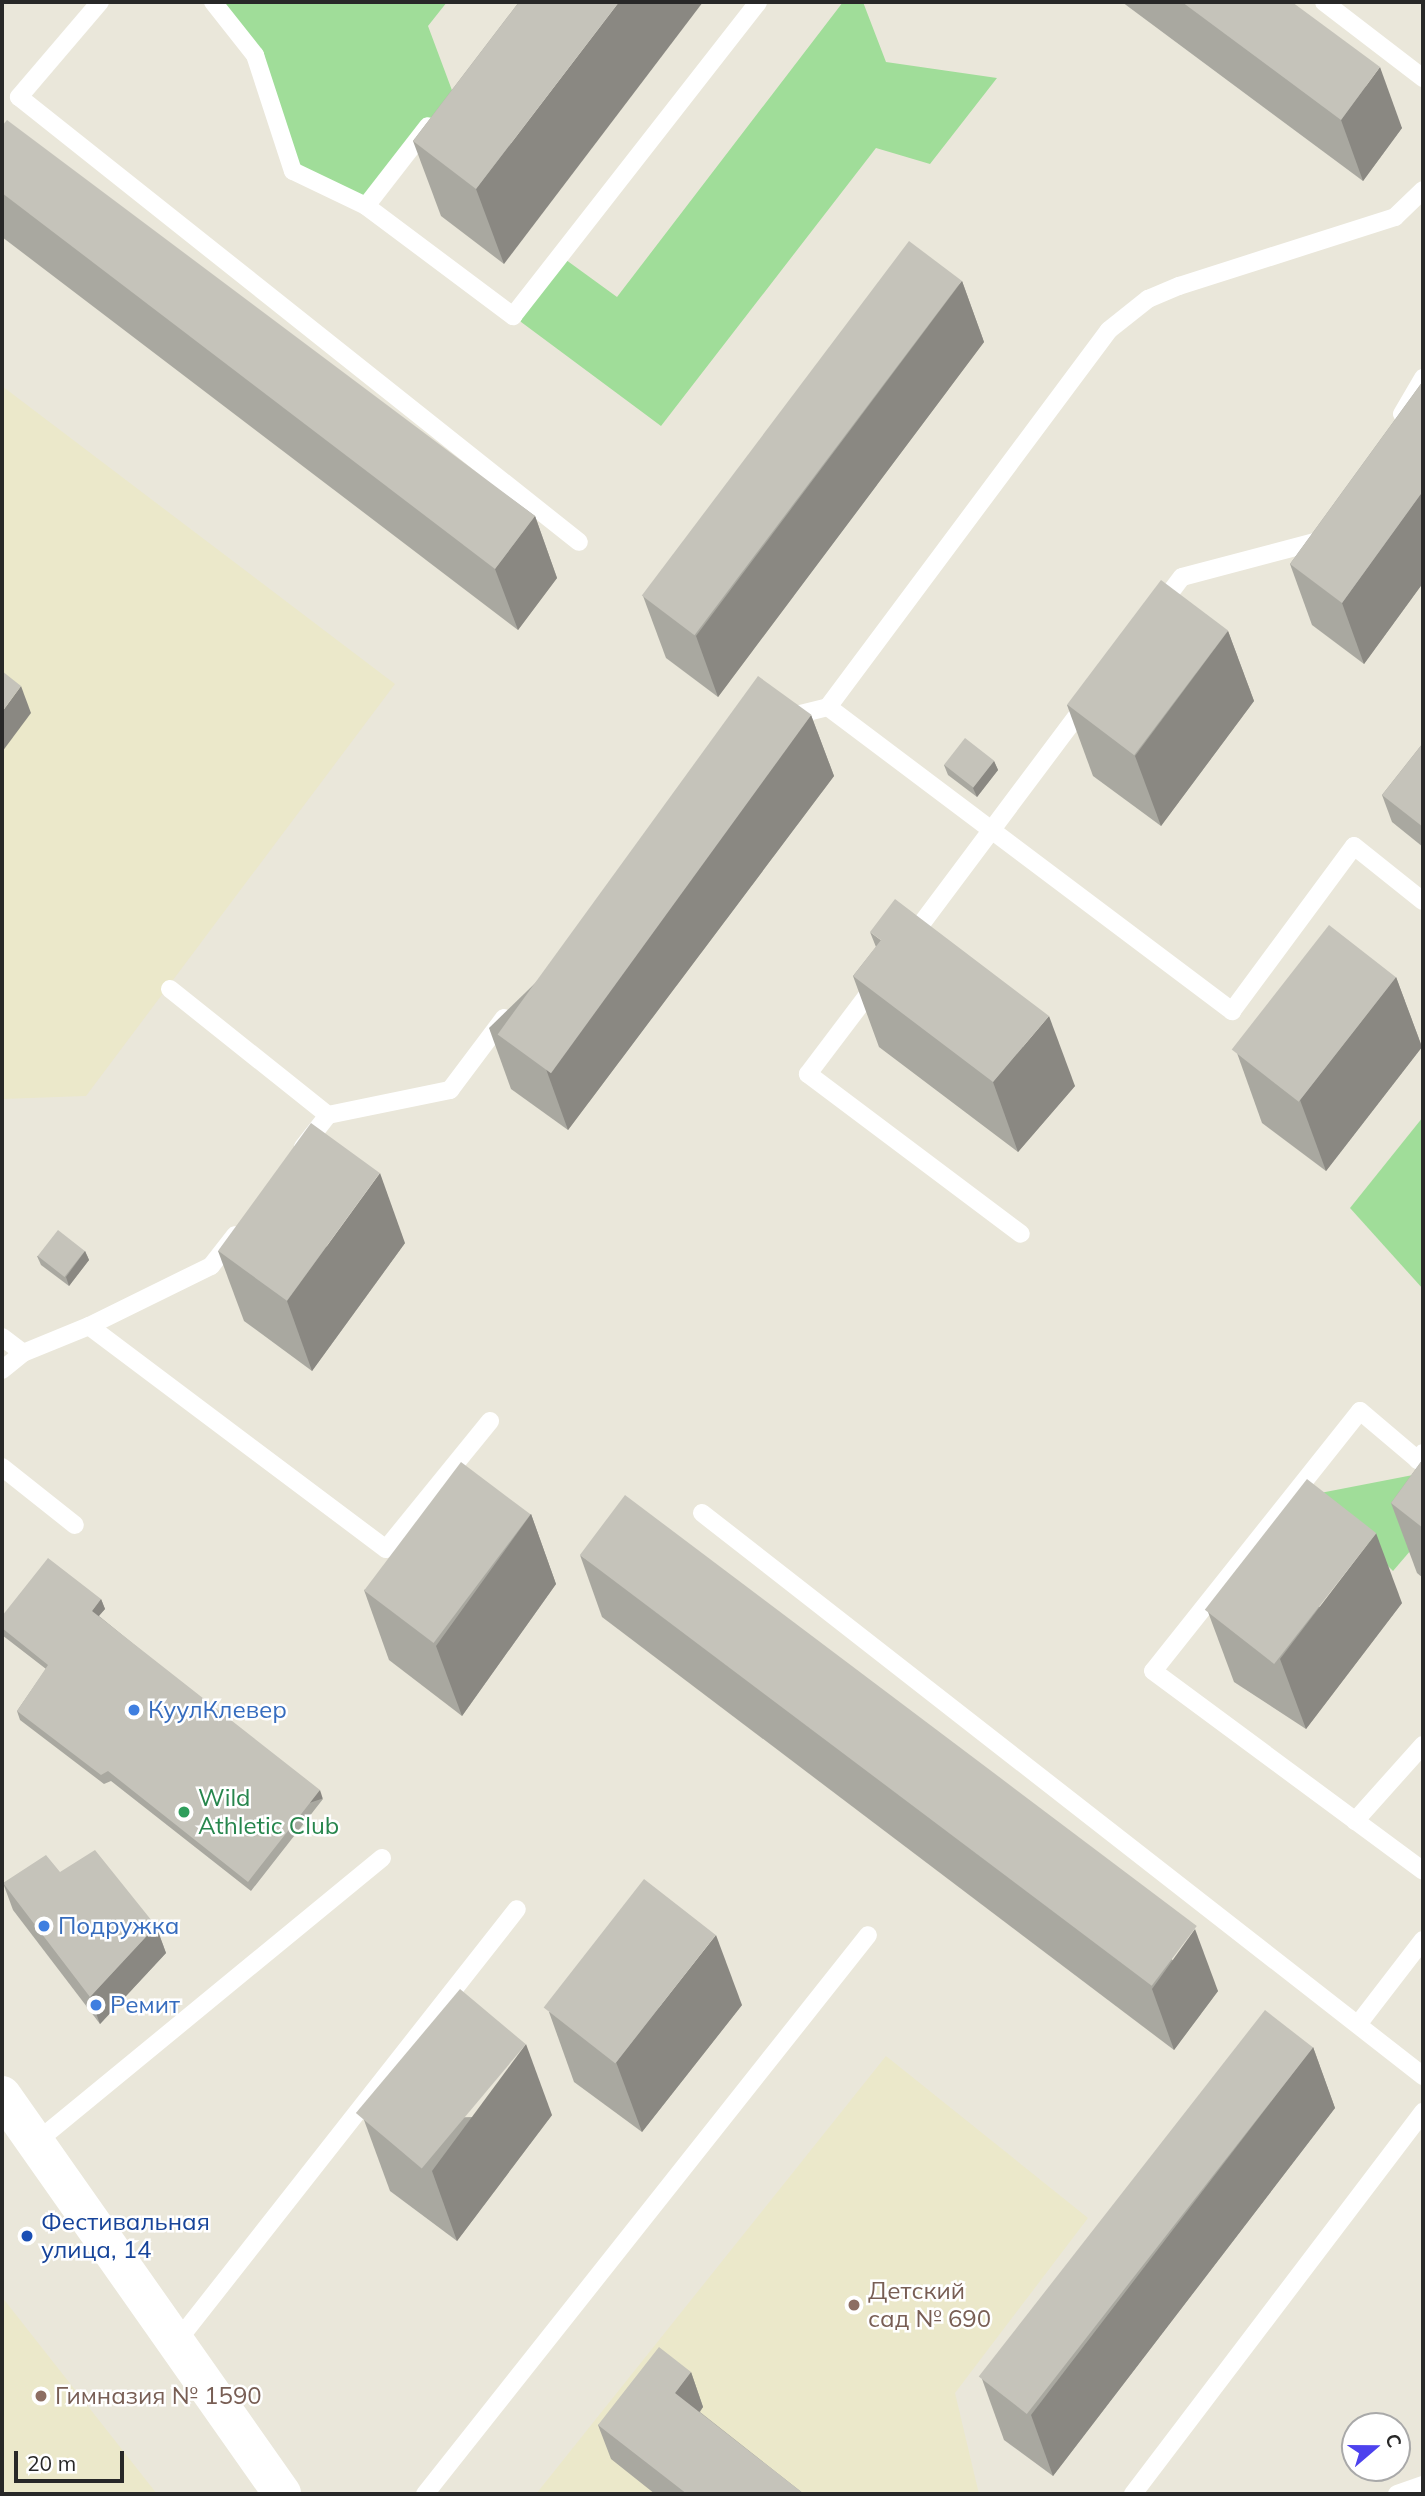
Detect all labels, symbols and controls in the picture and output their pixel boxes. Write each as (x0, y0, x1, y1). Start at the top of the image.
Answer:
place label: КуулКлевер (148, 1696, 287, 1724)
marker: КуулКлевер (126, 1702, 142, 1718)
place label: Wild Athletic Club (198, 1784, 339, 1840)
marker: Wild Athletic Club (176, 1804, 192, 1820)
place label: Подружка (58, 1912, 179, 1940)
marker: Подружка (36, 1918, 52, 1934)
place label: Ремит (110, 1991, 180, 2019)
marker: Ремит (88, 1997, 104, 2013)
place label: Фестивальная улица, 14 (41, 2208, 210, 2264)
marker: Фестивальная улица, 14 (19, 2228, 35, 2244)
place label: Детский сад № 690 (868, 2277, 991, 2333)
marker: Детский сад № 690 (846, 2297, 862, 2313)
place label: Гимназия № 1590 (55, 2382, 262, 2410)
marker: Гимназия № 1590 (33, 2388, 49, 2404)
north arrow (1341, 2412, 1411, 2482)
text: С (1380, 2430, 1407, 2451)
scale bar (18, 2436, 128, 2480)
text: 20 m (27, 2450, 76, 2476)

